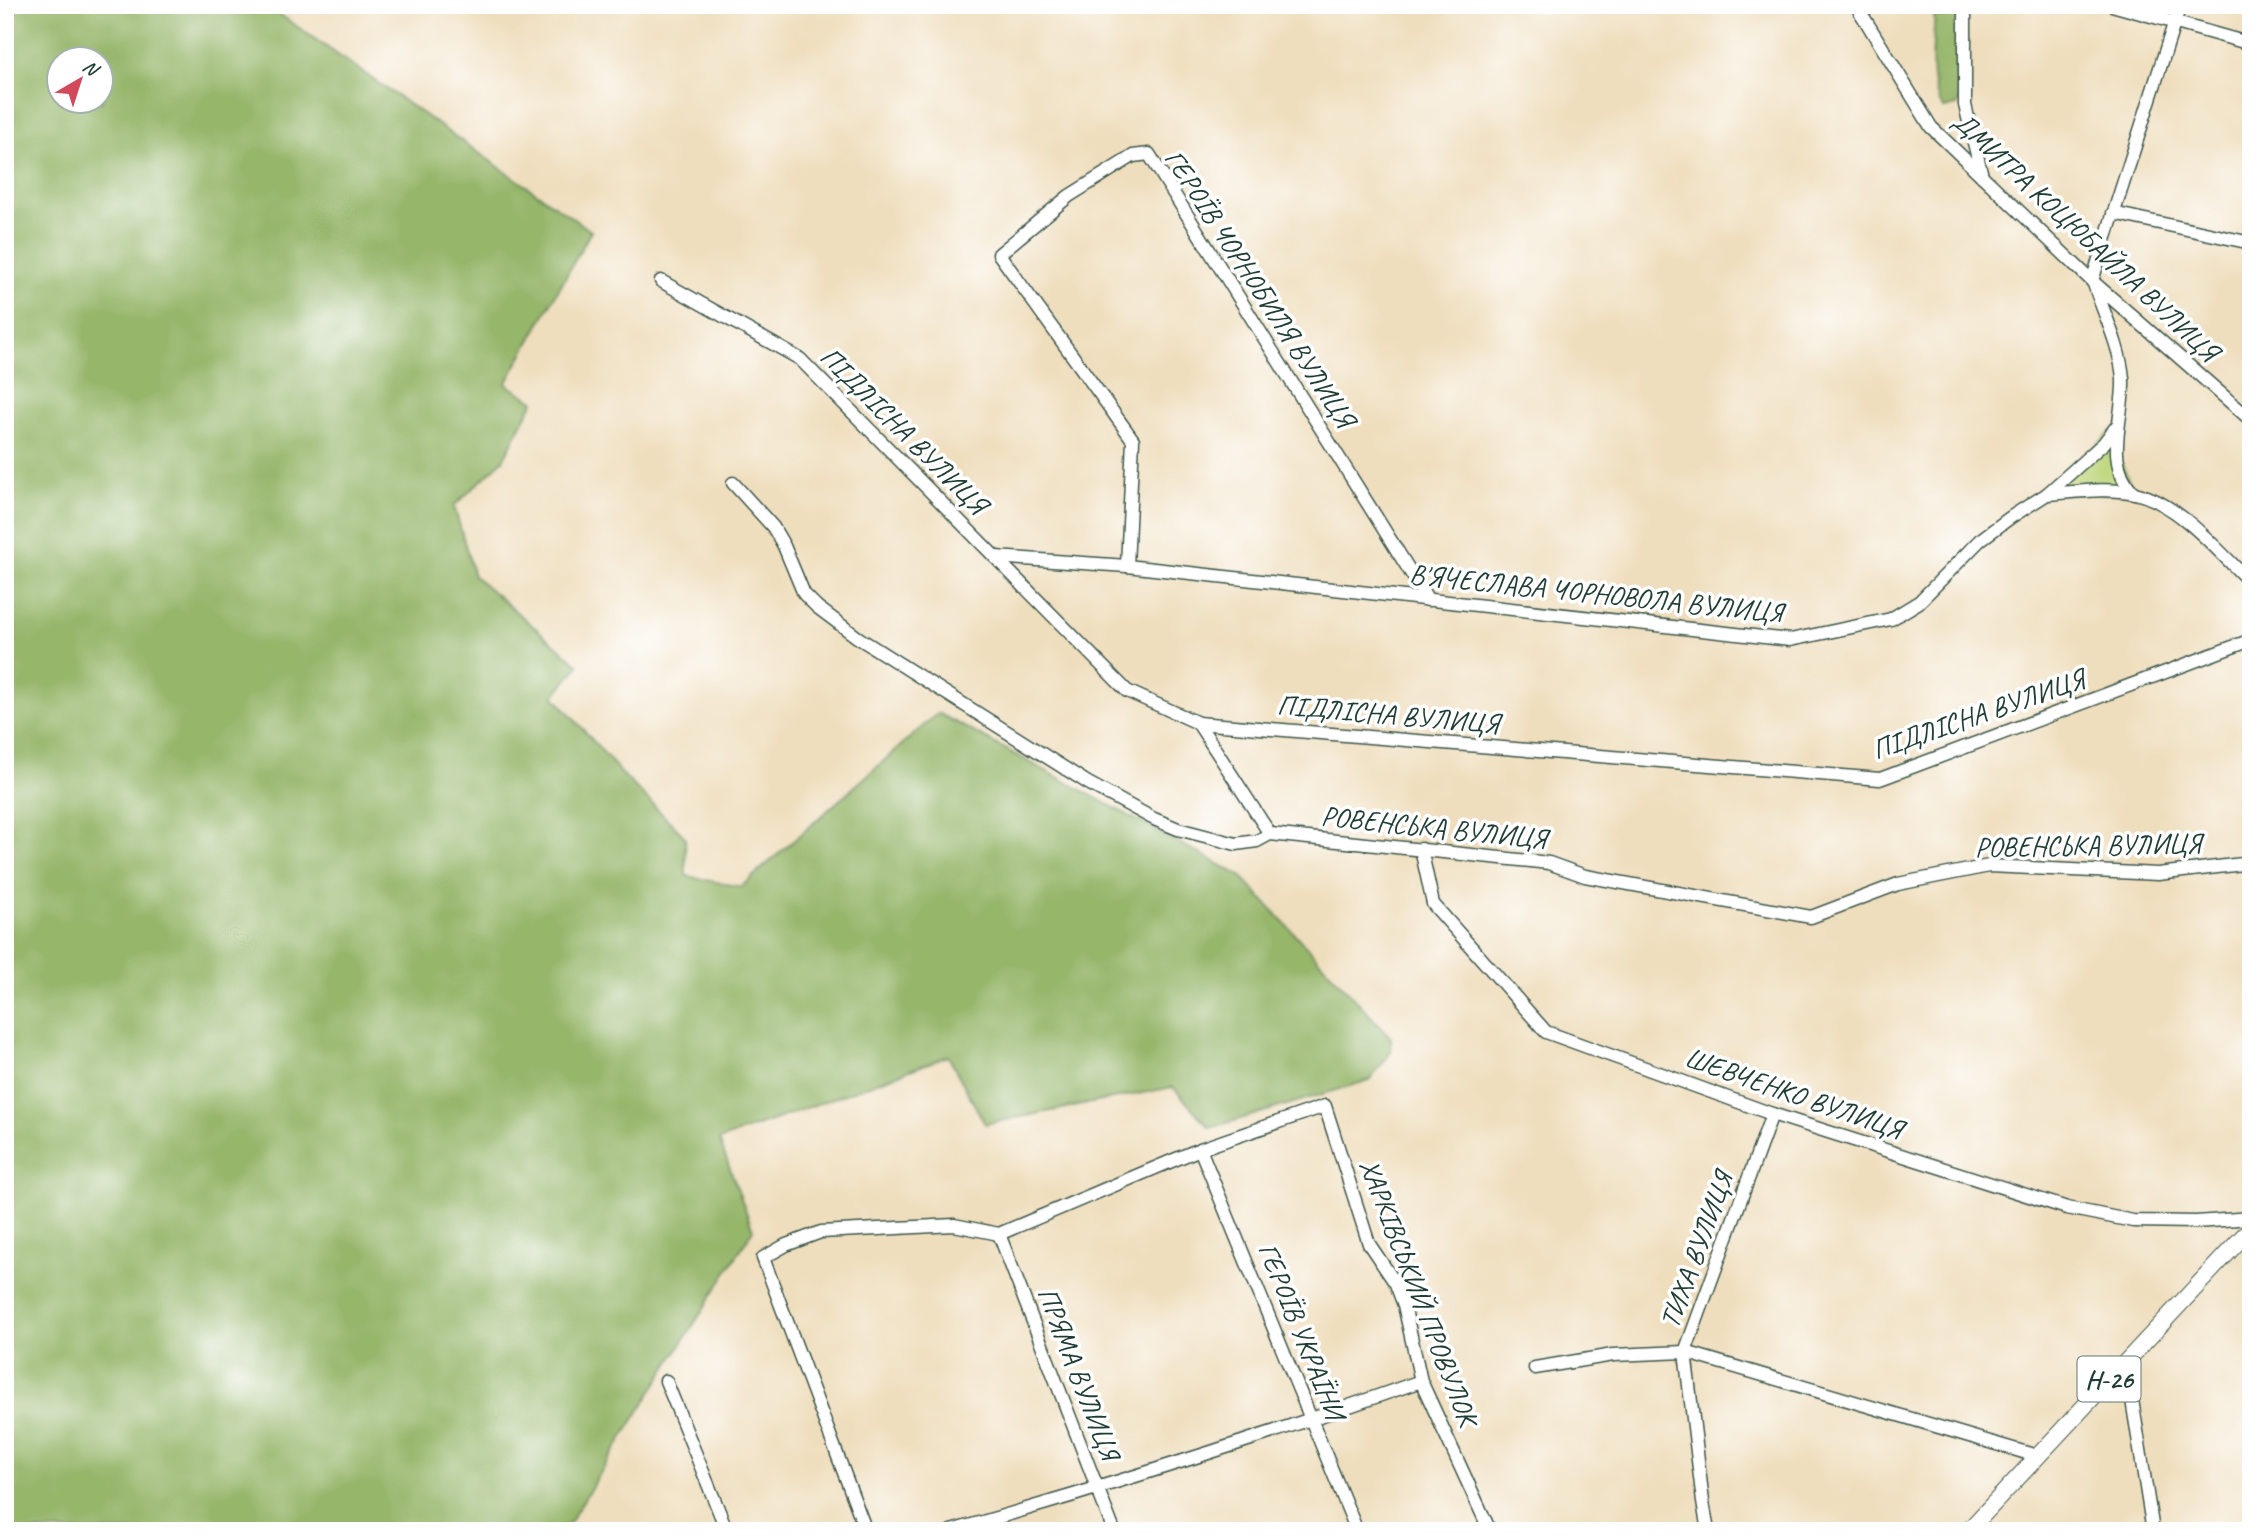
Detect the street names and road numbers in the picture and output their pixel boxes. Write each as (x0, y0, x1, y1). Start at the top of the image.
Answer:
street label: ДМИТРА КОЦЮБАЙЛА ВУЛИЦЯ (1946, 104, 2230, 372)
street label: ГЕРОЇВ ЧОРНОБИЛЯ ВУЛИЦЯ (1157, 143, 1365, 437)
street label: ПІДЛІСНА ВУЛИЦЯ (813, 339, 998, 524)
street label: В'ЯЧЕСЛАВА ЧОРНОВОЛА ВУЛИЦЯ (1408, 556, 1788, 630)
street label: ПІДЛІСНА ВУЛИЦЯ (1867, 660, 2093, 767)
street label: ПІДЛІСНА ВУЛИЦЯ (1276, 687, 1505, 742)
street label: РОВЕНСЬКА ВУЛИЦЯ (1320, 798, 1553, 857)
street label: РОВЕНСЬКА ВУЛИЦЯ (1974, 825, 2206, 864)
street label: ШЕВЧЕНКО ВУЛИЦЯ (1681, 1039, 1911, 1148)
street label: ХАРКІВСЬКИЙ ПРОВУЛОК (1352, 1154, 1488, 1435)
street label: ТИХА ВУЛИЦЯ (1652, 1164, 1742, 1332)
street label: ГЕРОЇВ УКРАЇНИ (1251, 1238, 1355, 1428)
street label: ПРЯМА ВУЛИЦЯ (1030, 1282, 1129, 1468)
road number: Н-26 (2078, 1356, 2140, 1402)

